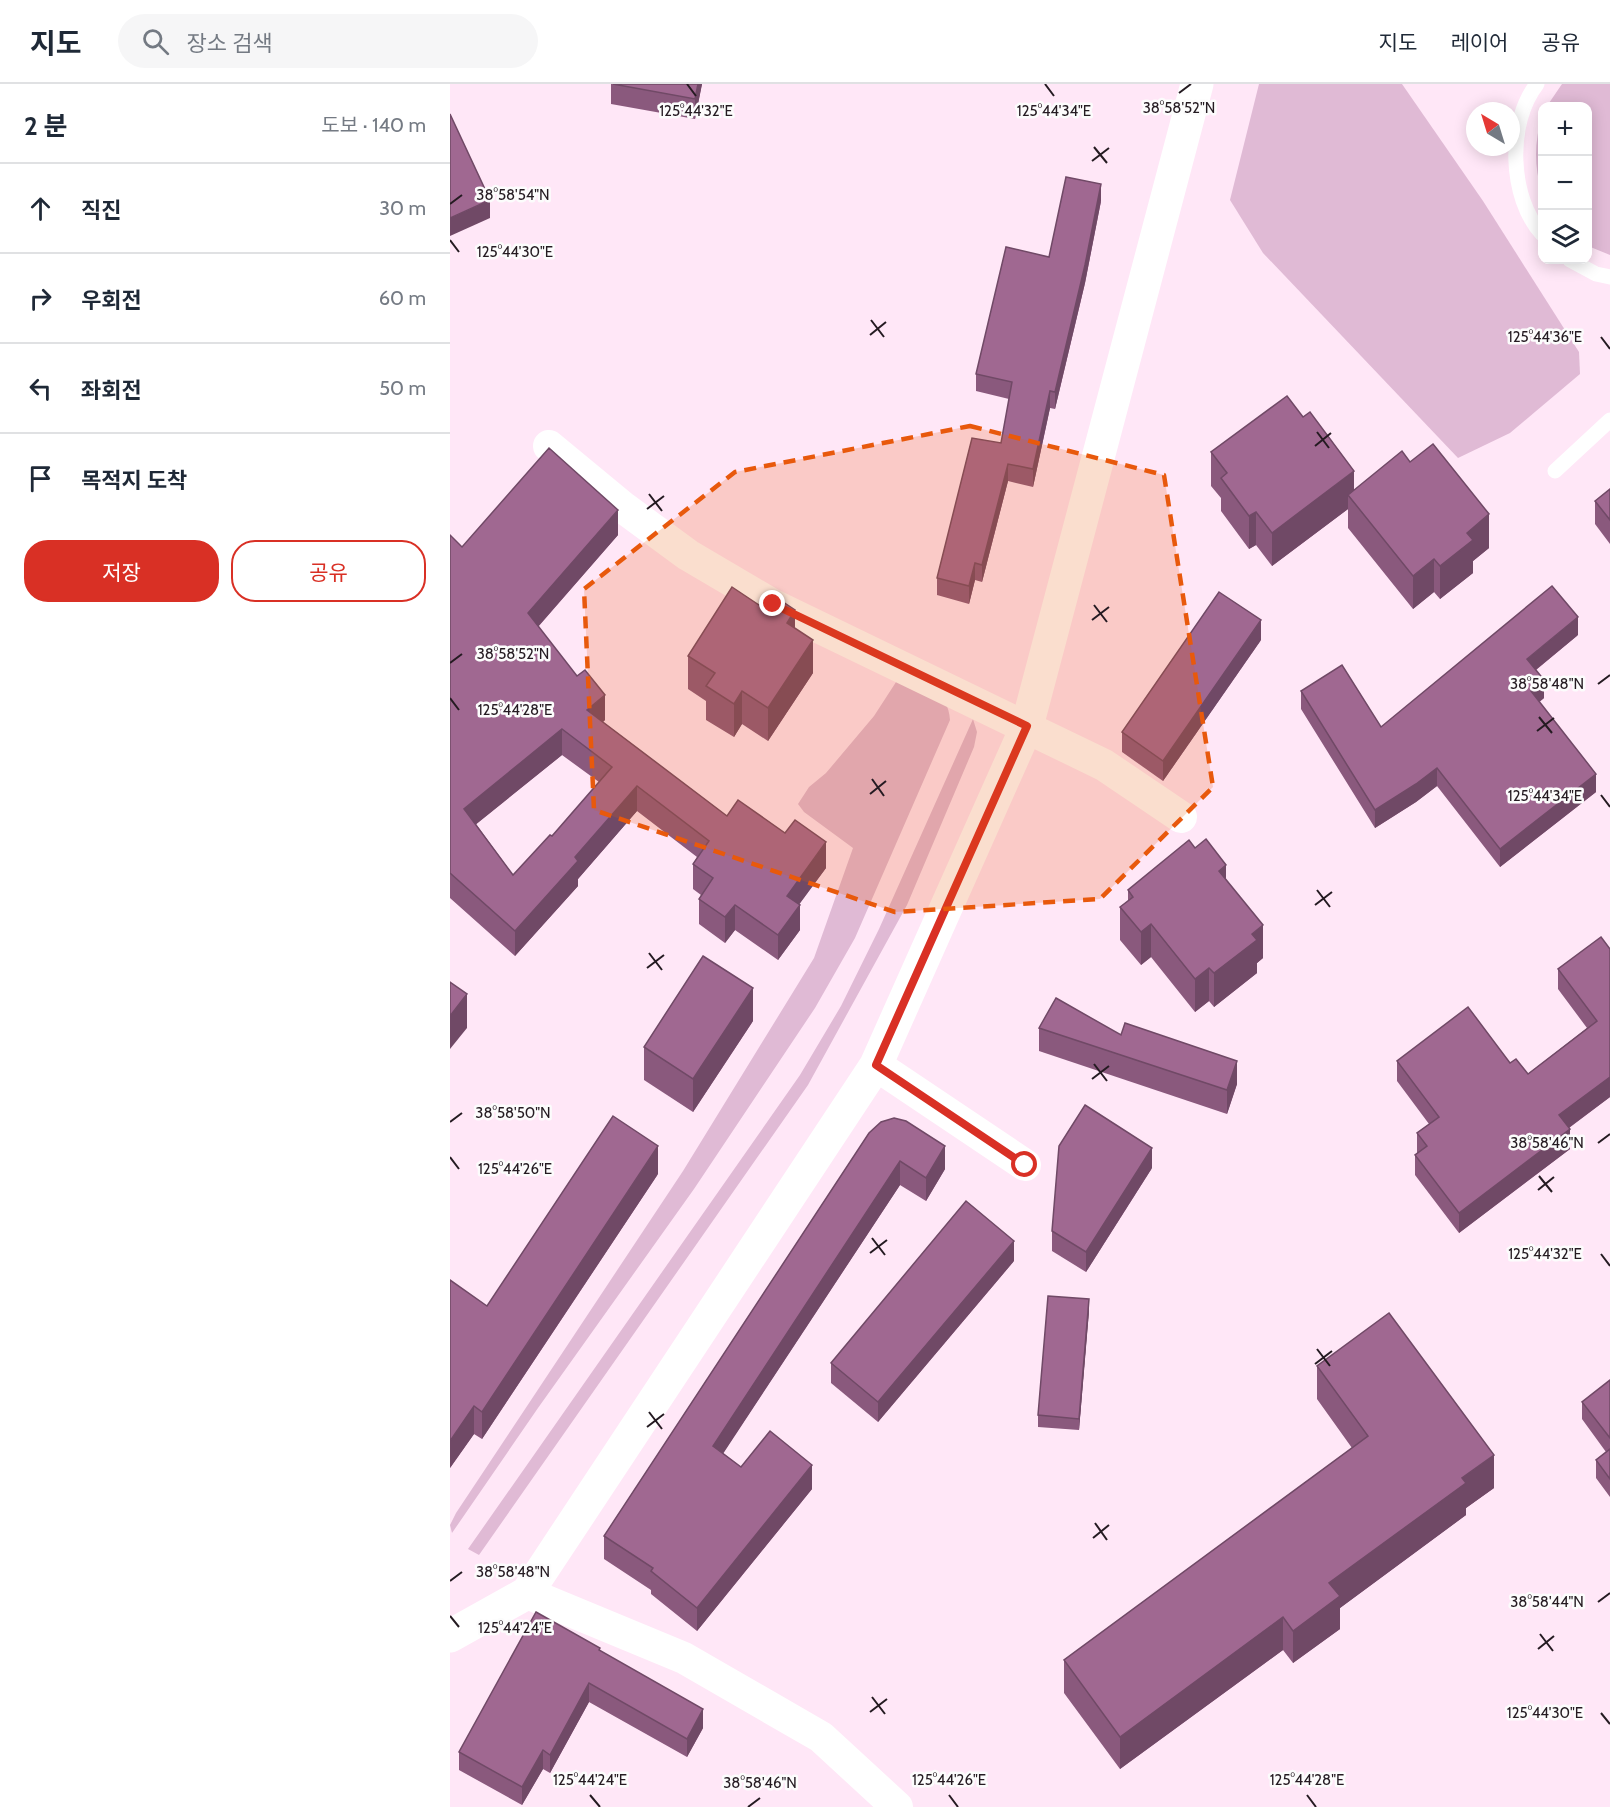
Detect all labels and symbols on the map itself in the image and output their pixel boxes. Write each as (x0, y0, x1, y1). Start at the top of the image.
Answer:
text: 38°58'52"N (1143, 99, 1215, 117)
text: 125°44'32"E (659, 102, 733, 120)
text: 125°44'34"E (1017, 102, 1091, 120)
north arrow (1466, 102, 1520, 156)
text: 38°58'54"N (476, 186, 550, 204)
text: 125°44'30"E (477, 243, 553, 261)
text: 125°44'36"E (1508, 328, 1582, 346)
route end (759, 590, 785, 616)
text: 38°58'52"N (477, 645, 549, 663)
text: 38°58'48"N (1510, 675, 1584, 693)
text: 125°44'28"E (478, 701, 552, 719)
text: 125°44'34"E (1508, 787, 1582, 805)
text: 38°58'50"N (475, 1104, 551, 1122)
text: 38°58'46"N (1510, 1134, 1584, 1152)
route start (1011, 1151, 1037, 1177)
text: 125°44'26"E (478, 1160, 552, 1178)
text: 125°44'32"E (1508, 1245, 1582, 1263)
text: 38°58'48"N (476, 1563, 550, 1581)
text: 38°58'44"N (1510, 1593, 1584, 1611)
text: 125°44'24"E (478, 1619, 552, 1637)
text: 125°44'30"E (1507, 1704, 1583, 1722)
text: 125°44'24"E (553, 1771, 627, 1789)
text: 125°44'26"E (912, 1771, 986, 1789)
text: 125°44'28"E (1270, 1771, 1344, 1789)
text: 38°58'46"N (723, 1774, 797, 1792)

